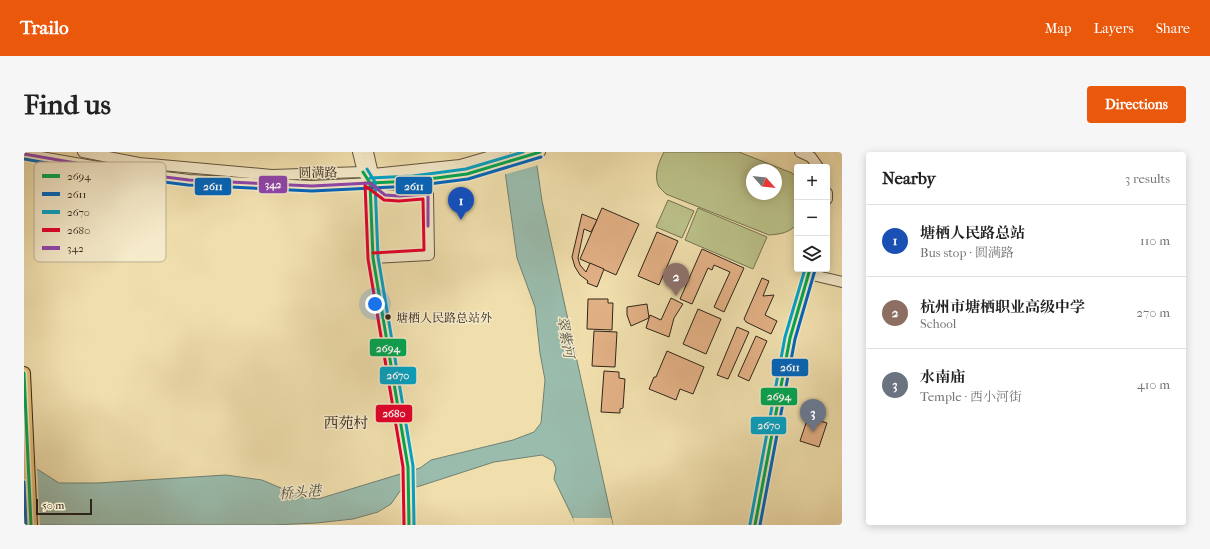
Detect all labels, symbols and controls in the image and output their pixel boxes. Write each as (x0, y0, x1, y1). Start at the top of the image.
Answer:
text: Trailo (20, 17, 69, 39)
text: Map (1045, 20, 1072, 37)
text: Layers (1094, 20, 1134, 37)
text: Share (1156, 20, 1190, 37)
button: Directions (1087, 86, 1186, 123)
text: Find us (24, 88, 111, 121)
legend (34, 162, 166, 262)
north arrow (746, 164, 782, 200)
map controls (794, 164, 830, 272)
button: + (794, 164, 830, 200)
street label: 圆满路 (298, 165, 338, 180)
text: Nearby (882, 168, 936, 188)
text: 2694 (67, 170, 91, 183)
text: 3 results (1125, 171, 1170, 186)
line badge: 342 (258, 175, 288, 194)
line badge: 2611 (395, 176, 433, 195)
line badge: 2611 (194, 177, 232, 196)
text: 342 (265, 178, 282, 191)
text: 2611 (203, 180, 223, 193)
text: 2611 (404, 180, 424, 193)
pin: 1 (448, 187, 474, 220)
text: 2611 (67, 188, 86, 201)
button: − (794, 200, 830, 236)
text: 2670 (67, 206, 90, 219)
text: 2680 (67, 224, 90, 237)
text: 塘栖人民路总站 (920, 224, 1025, 242)
text: 1 (893, 233, 897, 248)
text: 110 m (1140, 233, 1170, 248)
button: layers (794, 236, 830, 272)
text: 342 (67, 242, 84, 255)
text: Bus stop · 圆满路 (920, 245, 1014, 260)
pin: 2 (663, 263, 689, 296)
your location (365, 294, 385, 314)
text: 杭州市塘栖职业高级中学 (920, 298, 1085, 316)
text: 2 (892, 305, 898, 320)
text: 270 m (1136, 305, 1170, 320)
place label: 塘栖人民路总站外 (396, 311, 492, 325)
marker: 塘栖人民路总站外 (383, 312, 393, 322)
water label: 翠紫河 (553, 315, 578, 362)
text: School (920, 316, 956, 331)
line badge: 2694 (369, 338, 407, 357)
text: 2694 (376, 342, 400, 355)
line badge: 2611 (771, 358, 809, 377)
text: 2611 (780, 361, 800, 374)
line badge: 2670 (379, 366, 417, 385)
text: 水南庙 (920, 368, 965, 386)
text: 2670 (387, 369, 409, 382)
text: 3 (892, 377, 898, 392)
text: 410 m (1137, 377, 1170, 392)
line badge: 2694 (760, 387, 798, 406)
text: Temple · 西小河街 (920, 389, 1022, 404)
text: 2694 (767, 390, 791, 403)
pin: 3 (800, 399, 826, 432)
line badge: 2680 (375, 404, 413, 423)
text: 2680 (382, 407, 406, 420)
district label: 西苑村 (323, 414, 369, 432)
line badge: 2670 (750, 416, 787, 435)
text: 2670 (758, 419, 780, 432)
water label: 桥头港 (278, 482, 324, 503)
scale bar (36, 497, 92, 516)
text: 50 m (42, 499, 64, 512)

